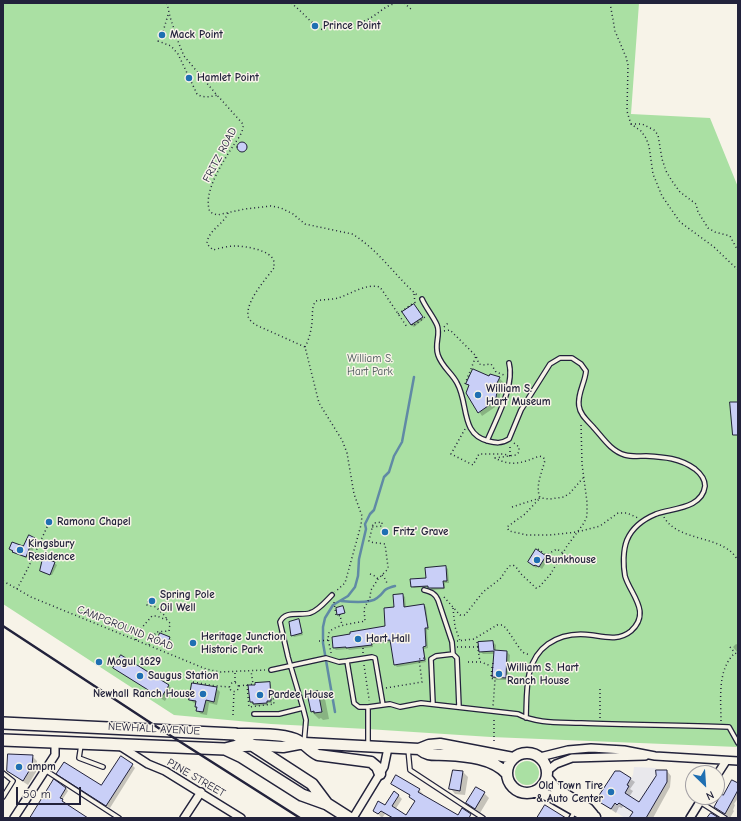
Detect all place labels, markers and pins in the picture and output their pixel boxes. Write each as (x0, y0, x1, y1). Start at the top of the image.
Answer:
place label: Prince Point (323, 19, 381, 33)
marker: Prince Point (310, 21, 320, 31)
place label: Mack Point (170, 28, 223, 42)
marker: Mack Point (157, 30, 167, 40)
place label: Hamlet Point (197, 71, 259, 85)
marker: Hamlet Point (184, 73, 194, 83)
place label: William S. Hart Museum (486, 382, 550, 408)
marker: William S. Hart Museum (473, 390, 483, 400)
place label: Ramona Chapel (57, 515, 131, 529)
marker: Ramona Chapel (44, 517, 54, 527)
place label: Fritz' Grave (393, 525, 448, 539)
marker: Fritz' Grave (380, 527, 390, 537)
place label: Kingsbury Residence (28, 537, 75, 563)
marker: Kingsbury Residence (15, 545, 25, 555)
place label: Bunkhouse (545, 553, 596, 567)
marker: Bunkhouse (532, 555, 542, 565)
place label: Spring Pole Oil Well (160, 588, 215, 614)
marker: Spring Pole Oil Well (147, 596, 157, 606)
place label: Heritage Junction Historic Park (201, 630, 286, 656)
place label: Hart Hall (366, 632, 410, 646)
marker: Hart Hall (353, 634, 363, 644)
marker: Heritage Junction Historic Park (188, 638, 198, 648)
place label: Mogul 1629 (107, 655, 161, 669)
marker: Mogul 1629 (94, 657, 104, 667)
place label: William S. Hart Ranch House (507, 661, 579, 687)
place label: Saugus Station (148, 669, 218, 683)
marker: William S. Hart Ranch House (494, 669, 504, 679)
marker: Saugus Station (135, 671, 145, 681)
place label: Newhall Ranch House (93, 687, 195, 701)
place label: Pardee House (268, 688, 334, 702)
marker: Newhall Ranch House (198, 689, 208, 699)
marker: Pardee House (255, 690, 265, 700)
place label: ampm (27, 760, 56, 774)
marker: ampm (14, 762, 24, 772)
place label: Old Town Tire & Auto Center (536, 779, 603, 805)
marker: Old Town Tire & Auto Center (606, 787, 616, 797)

